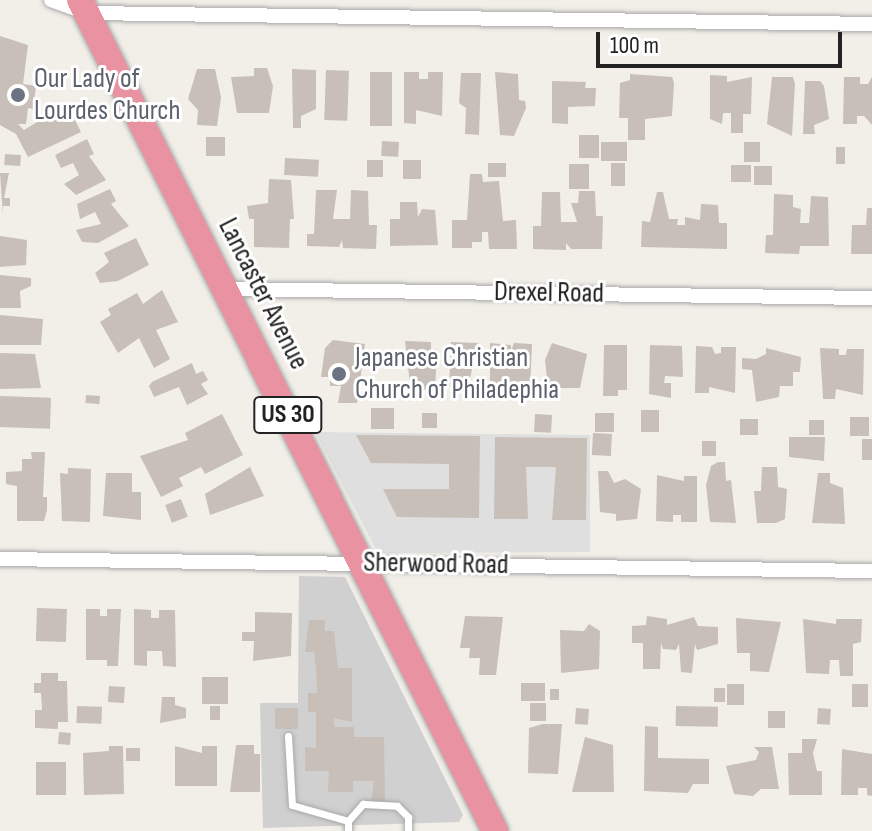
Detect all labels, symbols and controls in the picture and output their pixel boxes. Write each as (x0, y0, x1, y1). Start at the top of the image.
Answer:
scale bar (600, 16, 846, 66)
text: 100 m (610, 31, 659, 60)
place label: Our Lady of Lourdes Church (34, 62, 180, 128)
marker: Our Lady of Lourdes Church (9, 86, 27, 104)
street label: Lancaster Avenue (211, 213, 315, 375)
street label: Drexel Road (494, 275, 604, 311)
place label: Japanese Christian Church of Philadephia (355, 341, 559, 407)
marker: Japanese Christian Church of Philadephia (330, 365, 348, 383)
road number: US 30 (252, 393, 324, 437)
street label: Sherwood Road (363, 546, 509, 582)

